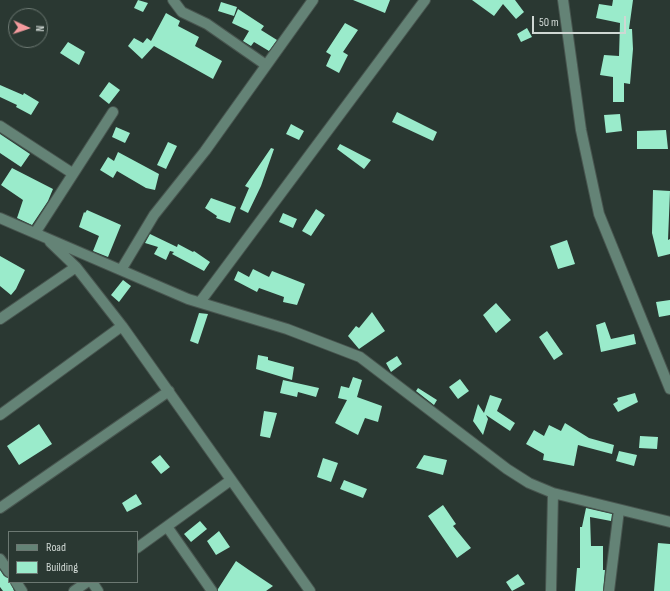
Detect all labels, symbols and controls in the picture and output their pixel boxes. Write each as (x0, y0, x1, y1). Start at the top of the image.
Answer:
north arrow (8, 8, 48, 48)
scale bar (534, 8, 628, 34)
text: 50 m (539, 15, 559, 30)
text: N (33, 25, 46, 32)
legend (8, 531, 138, 583)
text: Road (46, 540, 66, 555)
text: Building (46, 560, 78, 575)

